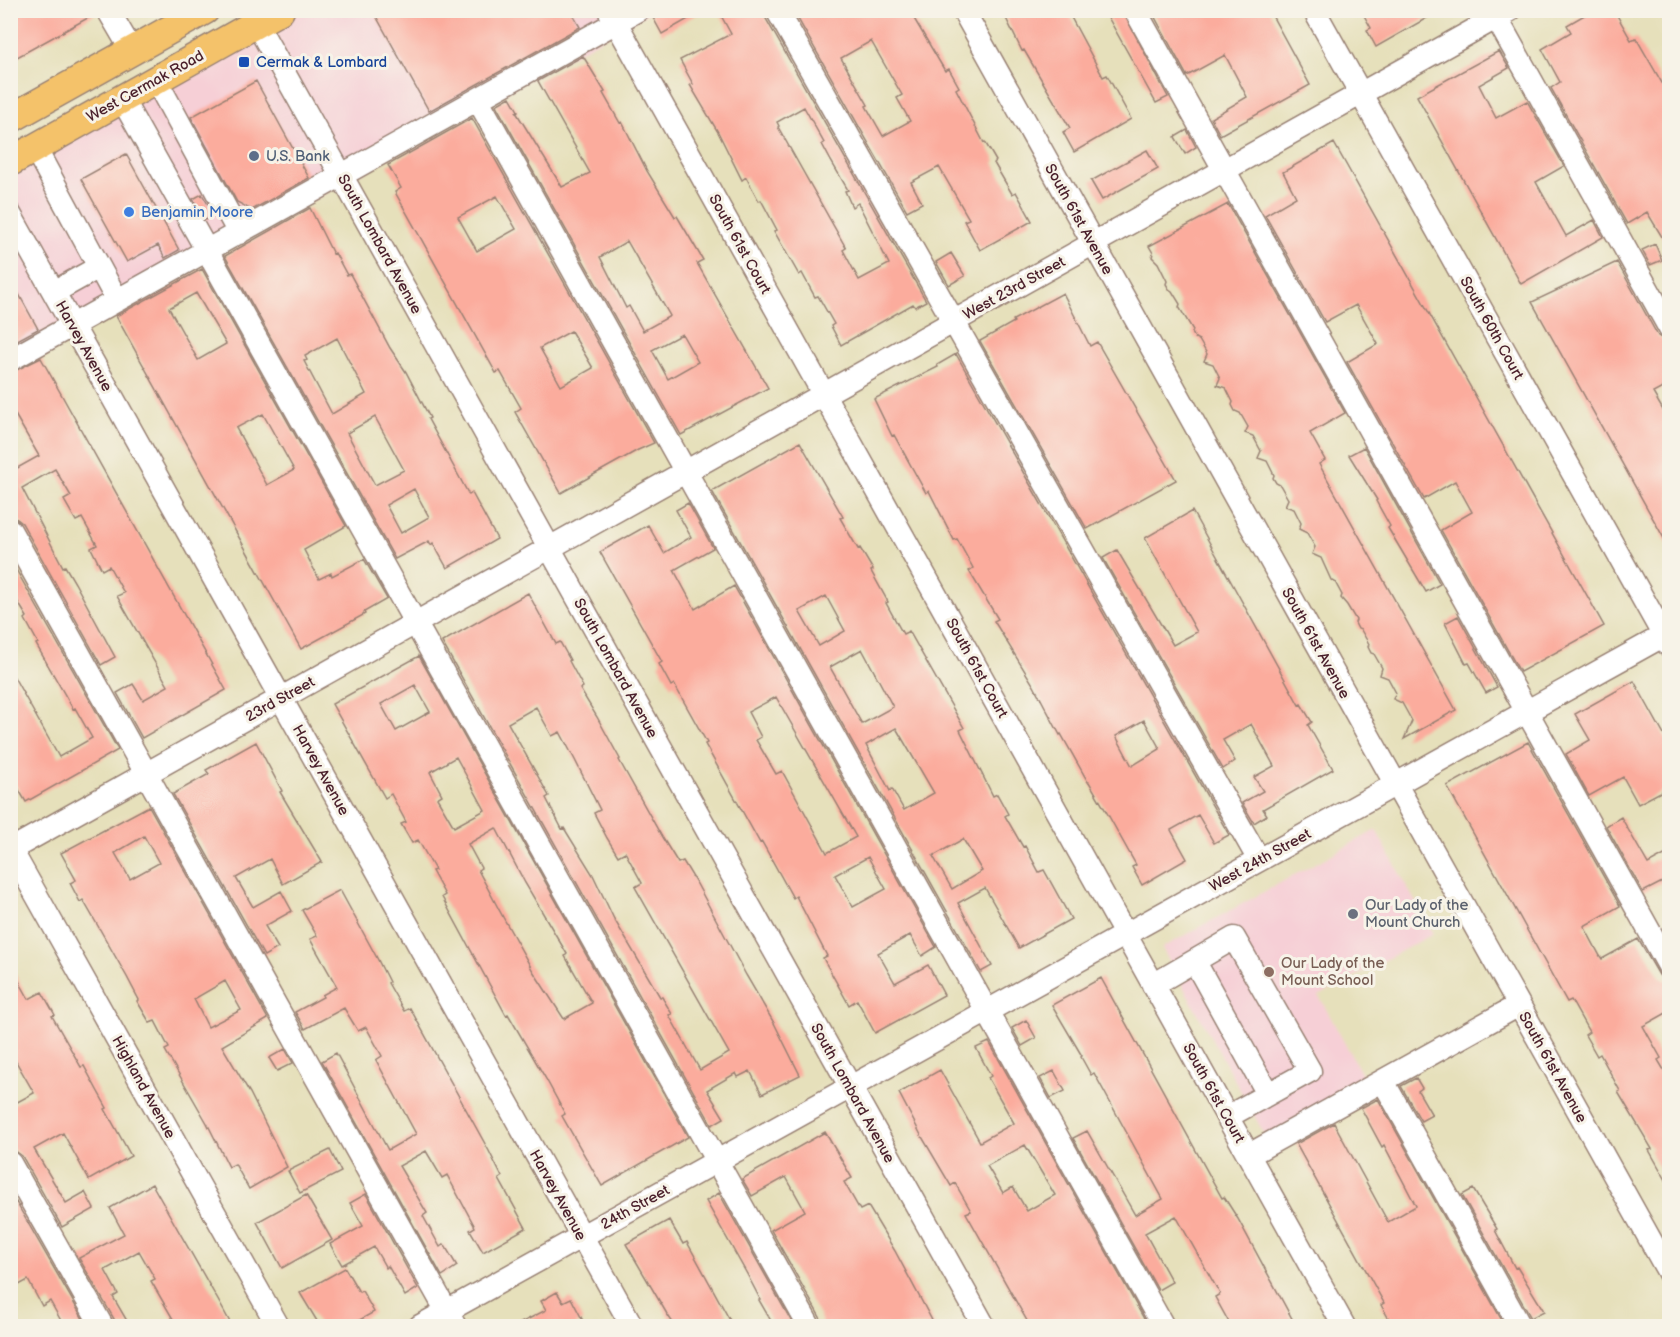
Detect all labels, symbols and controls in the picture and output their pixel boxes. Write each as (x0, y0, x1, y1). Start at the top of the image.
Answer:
street label: West Cermak Road (83, 46, 207, 127)
place label: Cermak & Lombard (256, 53, 387, 72)
marker: Cermak & Lombard (237, 55, 251, 69)
place label: U.S. Bank (266, 147, 330, 166)
marker: U.S. Bank (247, 149, 261, 163)
street label: South 61st Avenue (1040, 160, 1117, 278)
street label: South Lombard Avenue (333, 171, 426, 318)
street label: South 61st Court (704, 191, 775, 298)
place label: Benjamin Moore (141, 203, 253, 222)
marker: Benjamin Moore (122, 205, 136, 219)
street label: West 23rd Street (960, 252, 1069, 324)
street label: South 60th Court (1455, 273, 1528, 384)
street label: Harvey Avenue (51, 298, 116, 395)
street label: South 61st Avenue (1277, 584, 1354, 702)
street label: South Lombard Avenue (569, 595, 662, 742)
street label: South 61st Court (941, 615, 1012, 722)
street label: 23rd Street (242, 672, 319, 726)
street label: Harvey Avenue (288, 722, 353, 819)
street label: West 24th Street (1206, 824, 1315, 896)
place label: Our Lady of the Mount Church (1365, 896, 1468, 932)
marker: Our Lady of the Mount Church (1346, 907, 1360, 921)
place label: Our Lady of the Mount School (1281, 954, 1384, 990)
marker: Our Lady of the Mount School (1262, 965, 1276, 979)
street label: South 61st Avenue (1514, 1008, 1591, 1126)
street label: South Lombard Avenue (806, 1020, 899, 1167)
street label: Highland Avenue (107, 1033, 180, 1142)
street label: South 61st Court (1178, 1040, 1249, 1147)
street label: Harvey Avenue (525, 1147, 590, 1244)
street label: 24th Street (598, 1181, 673, 1234)

